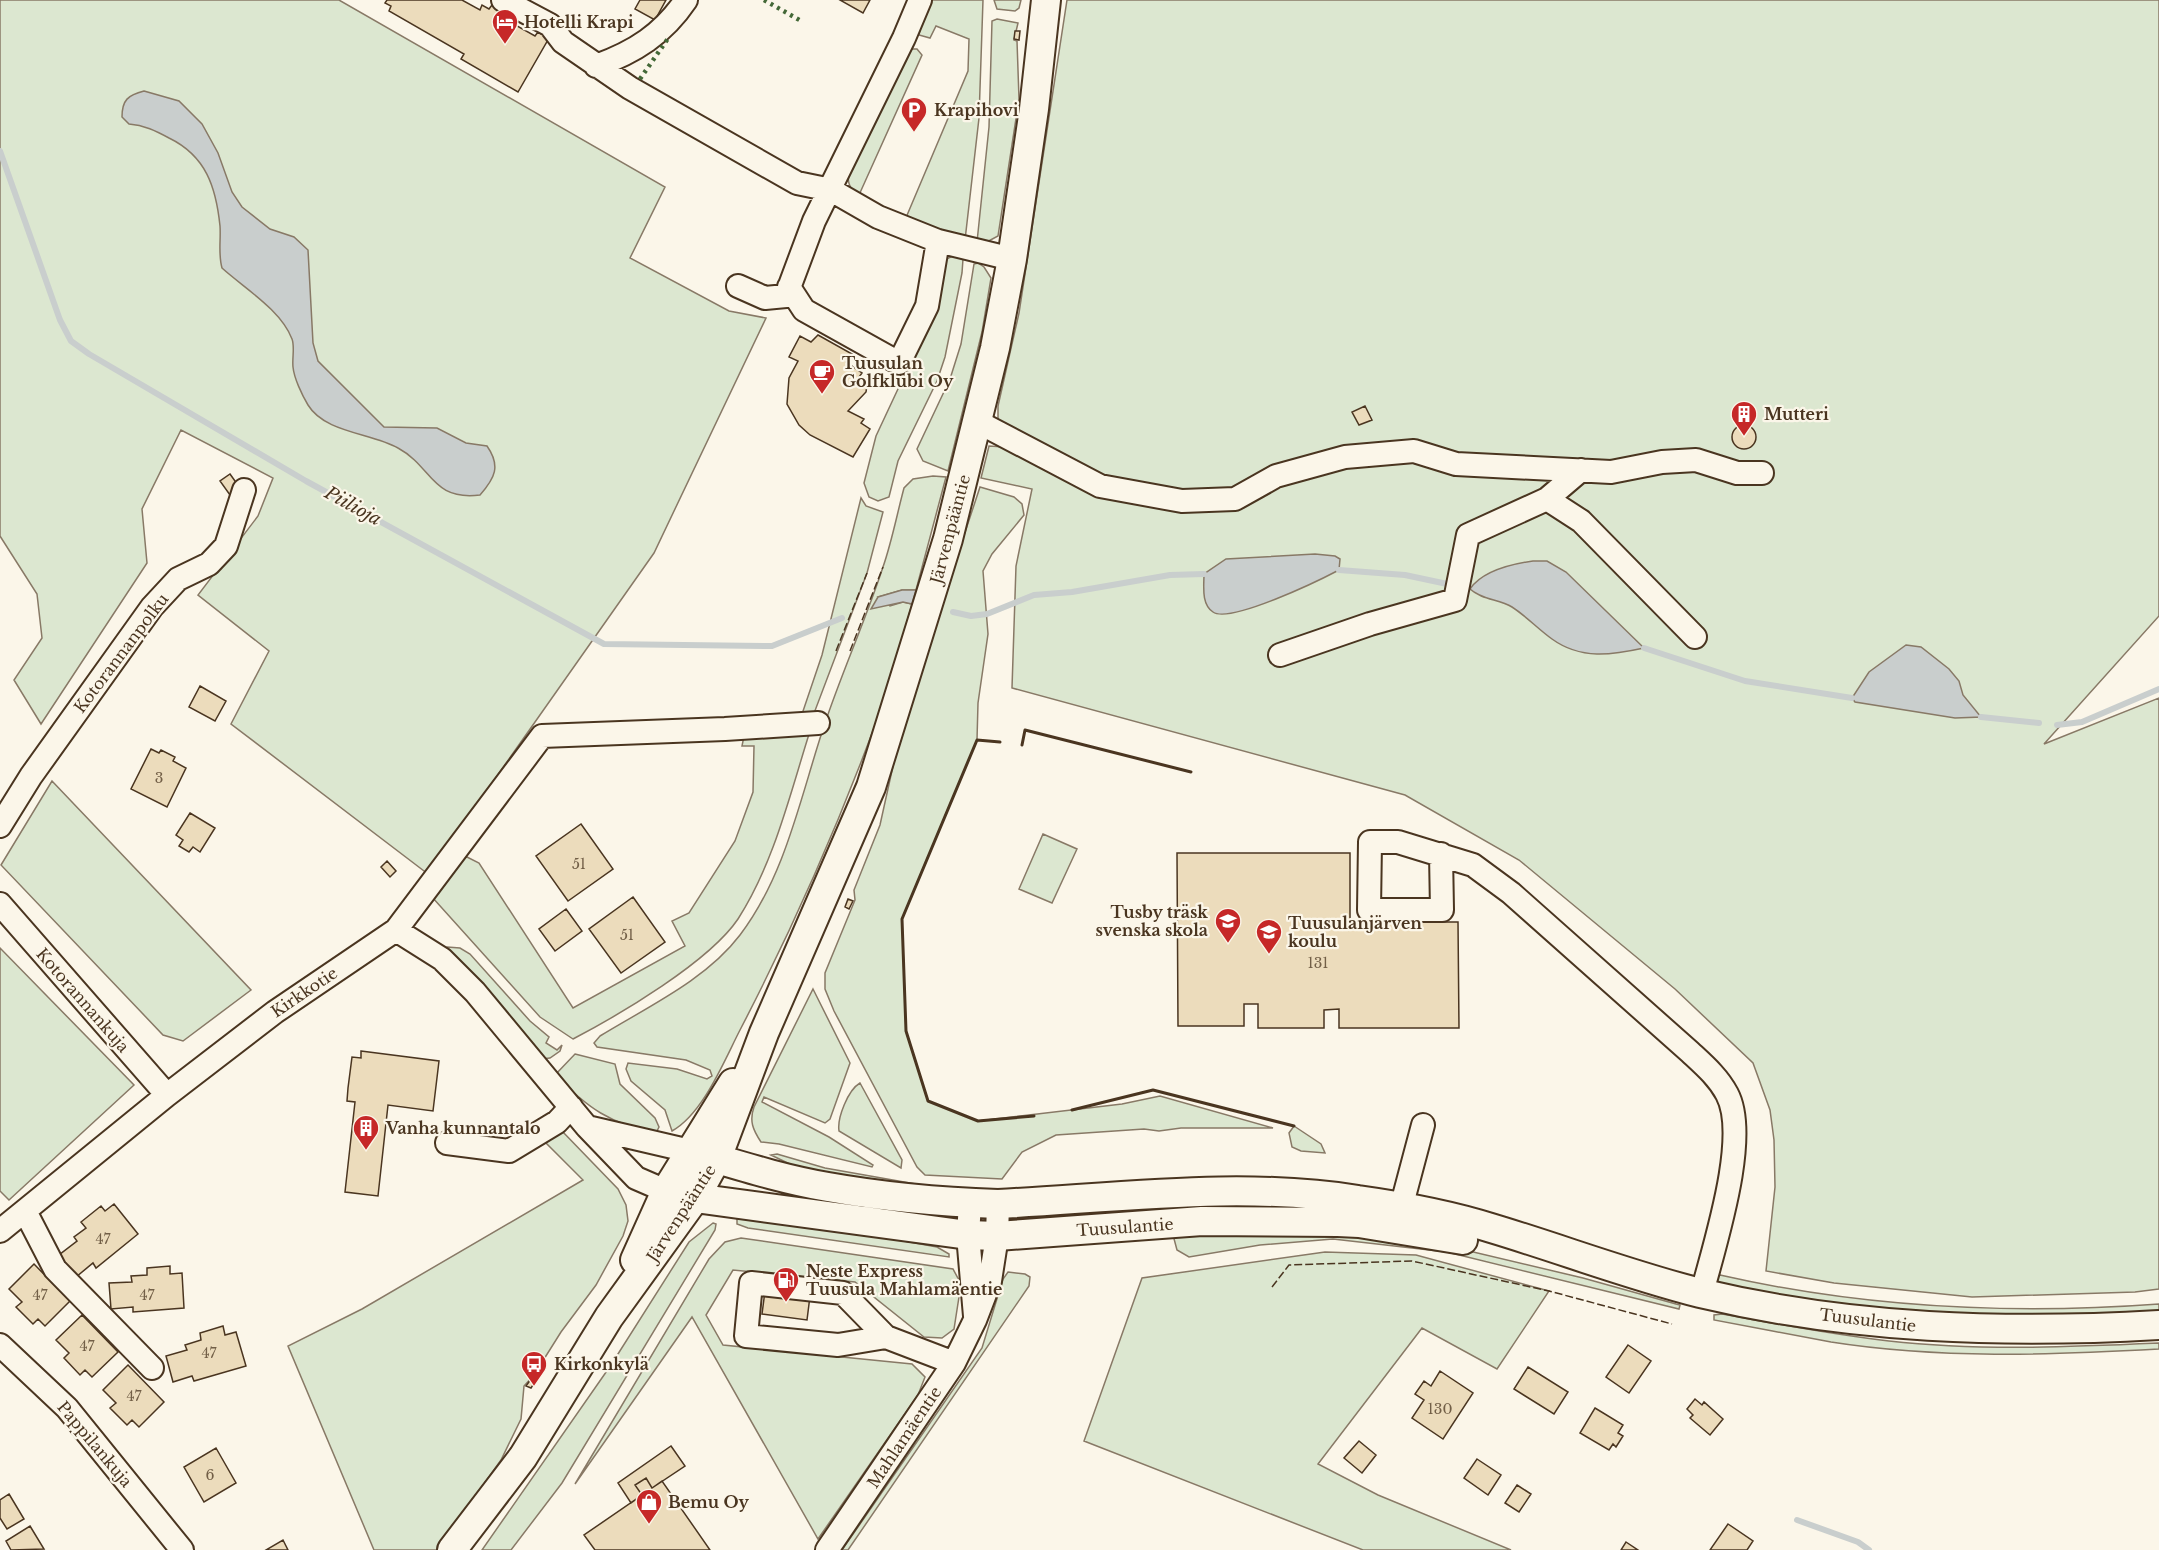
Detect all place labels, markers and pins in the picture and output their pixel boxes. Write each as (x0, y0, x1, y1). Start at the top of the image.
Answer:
hotel icon: Hotelli Krapi (490, 7, 520, 45)
place label: Hotelli Krapi (524, 12, 634, 32)
parking icon: Krapihovi (899, 95, 929, 133)
place label: Krapihovi (934, 100, 1019, 120)
place label: Tuusulan Golfklubi Oy (842, 353, 954, 391)
cafe icon: Tuusulan Golfklubi Oy (807, 357, 837, 395)
building icon: Mutteri (1729, 399, 1759, 437)
place label: Mutteri (1764, 404, 1829, 424)
place label: Tusby träsk svenska skola (1095, 902, 1208, 940)
school or university icon: Tusby träsk svenska skola (1213, 906, 1243, 944)
place label: Tuusulanjärven koulu (1288, 913, 1422, 951)
school or university icon: Tuusulanjärven koulu (1254, 917, 1284, 955)
building icon: Vanha kunnantalo (351, 1113, 381, 1151)
place label: Vanha kunnantalo (385, 1118, 541, 1138)
place label: Neste Express Tuusula Mahlamäentie (806, 1261, 1002, 1299)
fuel station icon: Neste Express Tuusula Mahlamäentie (771, 1265, 801, 1303)
bus stop icon: Kirkonkylä (519, 1349, 549, 1387)
place label: Kirkonkylä (554, 1354, 649, 1374)
shop icon: Bemu Oy (634, 1487, 664, 1525)
place label: Bemu Oy (668, 1492, 749, 1512)

